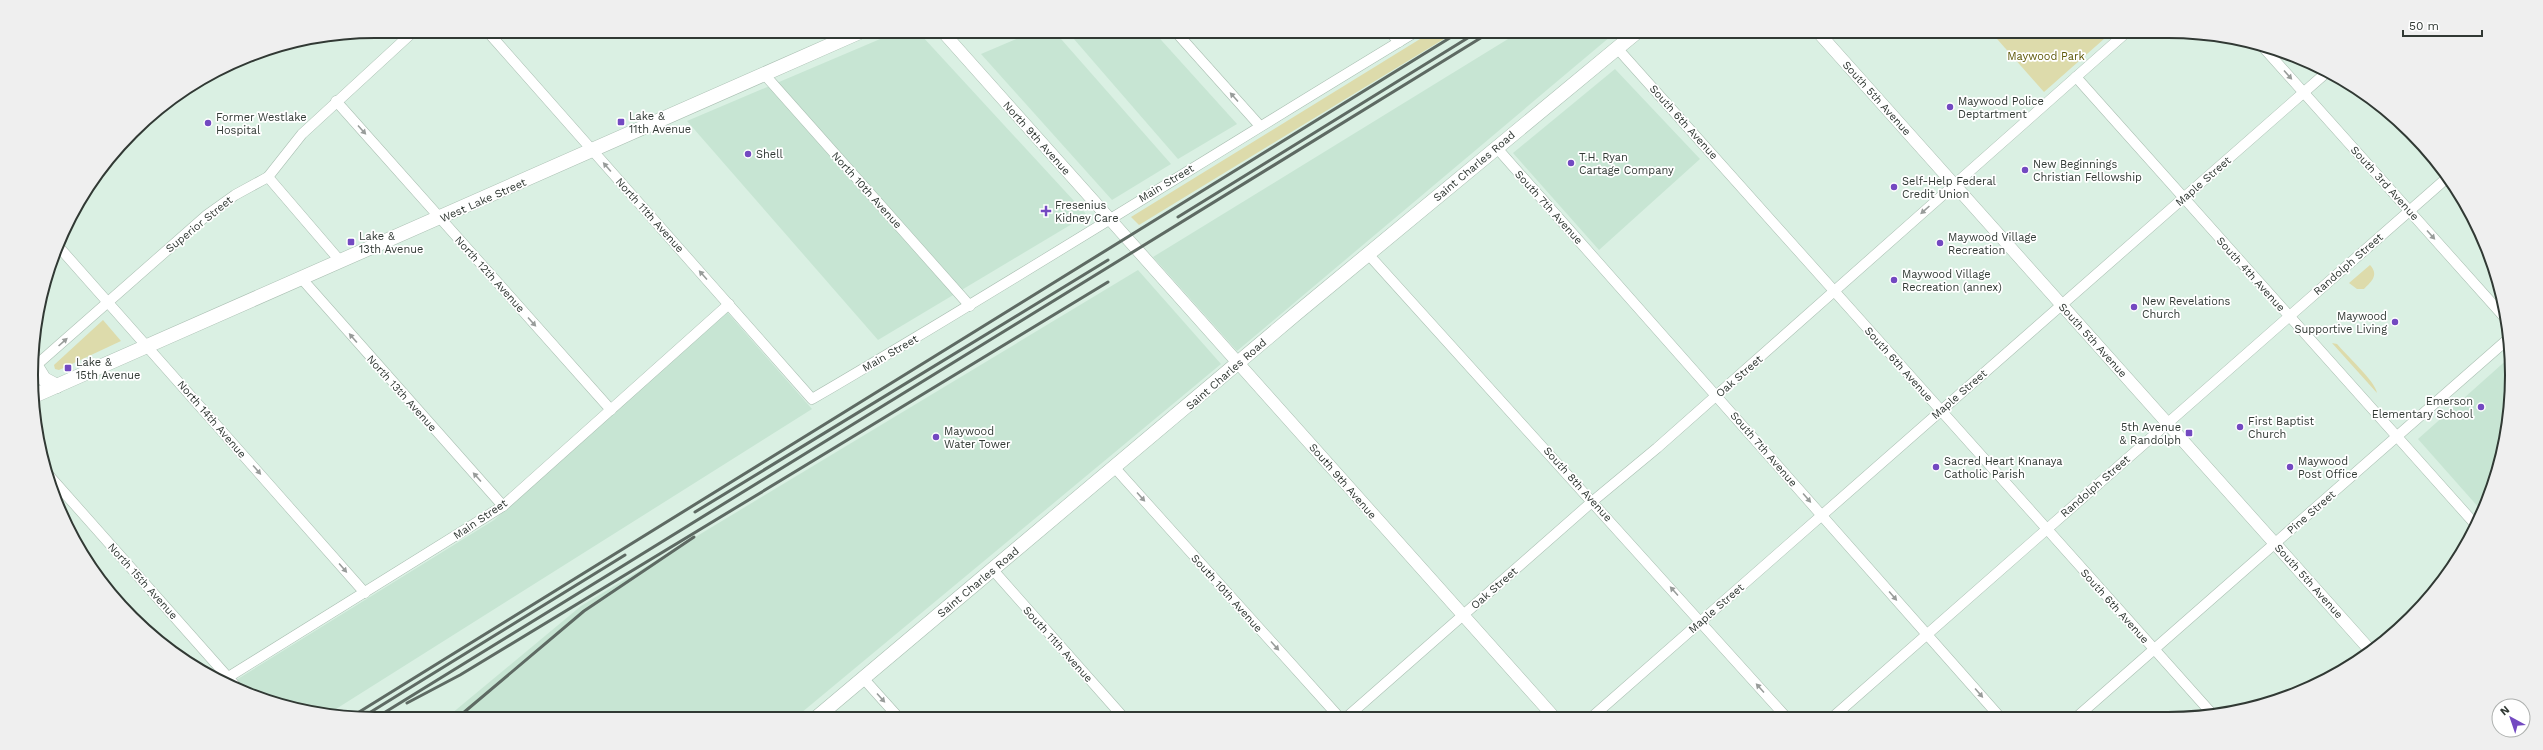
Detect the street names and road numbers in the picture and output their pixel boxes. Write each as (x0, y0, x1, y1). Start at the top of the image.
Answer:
street label: South 5th Avenue (1840, 58, 1913, 138)
street label: South 6th Avenue (1647, 82, 1721, 162)
street label: North 9th Avenue (1000, 99, 1073, 178)
street label: Saint Charles Road (1431, 129, 1518, 204)
street label: South 3rd Avenue (2348, 144, 2421, 223)
street label: North 10th Avenue (829, 149, 904, 231)
street label: Maple Street (2173, 154, 2234, 209)
street label: Main Street (1136, 162, 1197, 205)
street label: South 7th Avenue (1512, 168, 1585, 247)
street label: West Lake Street (438, 175, 529, 225)
street label: North 11th Avenue (613, 175, 687, 255)
street label: Superior Street (163, 193, 236, 255)
street label: Randolph Street (2311, 230, 2386, 298)
street label: North 12th Avenue (452, 234, 527, 315)
street label: South 4th Avenue (2214, 234, 2288, 314)
street label: South 5th Avenue (2056, 300, 2129, 380)
street label: South 6th Avenue (1862, 324, 1936, 404)
street label: Main Street (860, 332, 921, 375)
street label: Saint Charles Road (1183, 336, 1269, 413)
street label: Oak Street (1713, 352, 1766, 400)
street label: North 13th Avenue (364, 353, 439, 434)
street label: Maple Street (1929, 367, 1990, 422)
street label: North 14th Avenue (174, 378, 249, 461)
street label: South 7th Avenue (1728, 409, 1800, 489)
street label: South 9th Avenue (1306, 441, 1379, 522)
street label: South 8th Avenue (1541, 444, 1615, 524)
street label: Randolph Street (2058, 452, 2133, 520)
street label: Pine Street (2285, 488, 2338, 537)
street label: Main Street (451, 496, 510, 542)
street label: North 15th Avenue (105, 541, 180, 622)
street label: South 5th Avenue (2272, 541, 2345, 621)
street label: Saint Charles Road (935, 545, 1022, 620)
street label: South 10th Avenue (1188, 552, 1265, 635)
street label: Oak Street (1468, 564, 1521, 612)
street label: South 6th Avenue (2078, 566, 2152, 646)
street label: Maple Street (1686, 581, 1747, 636)
street label: South 11th Avenue (1020, 604, 1095, 685)

